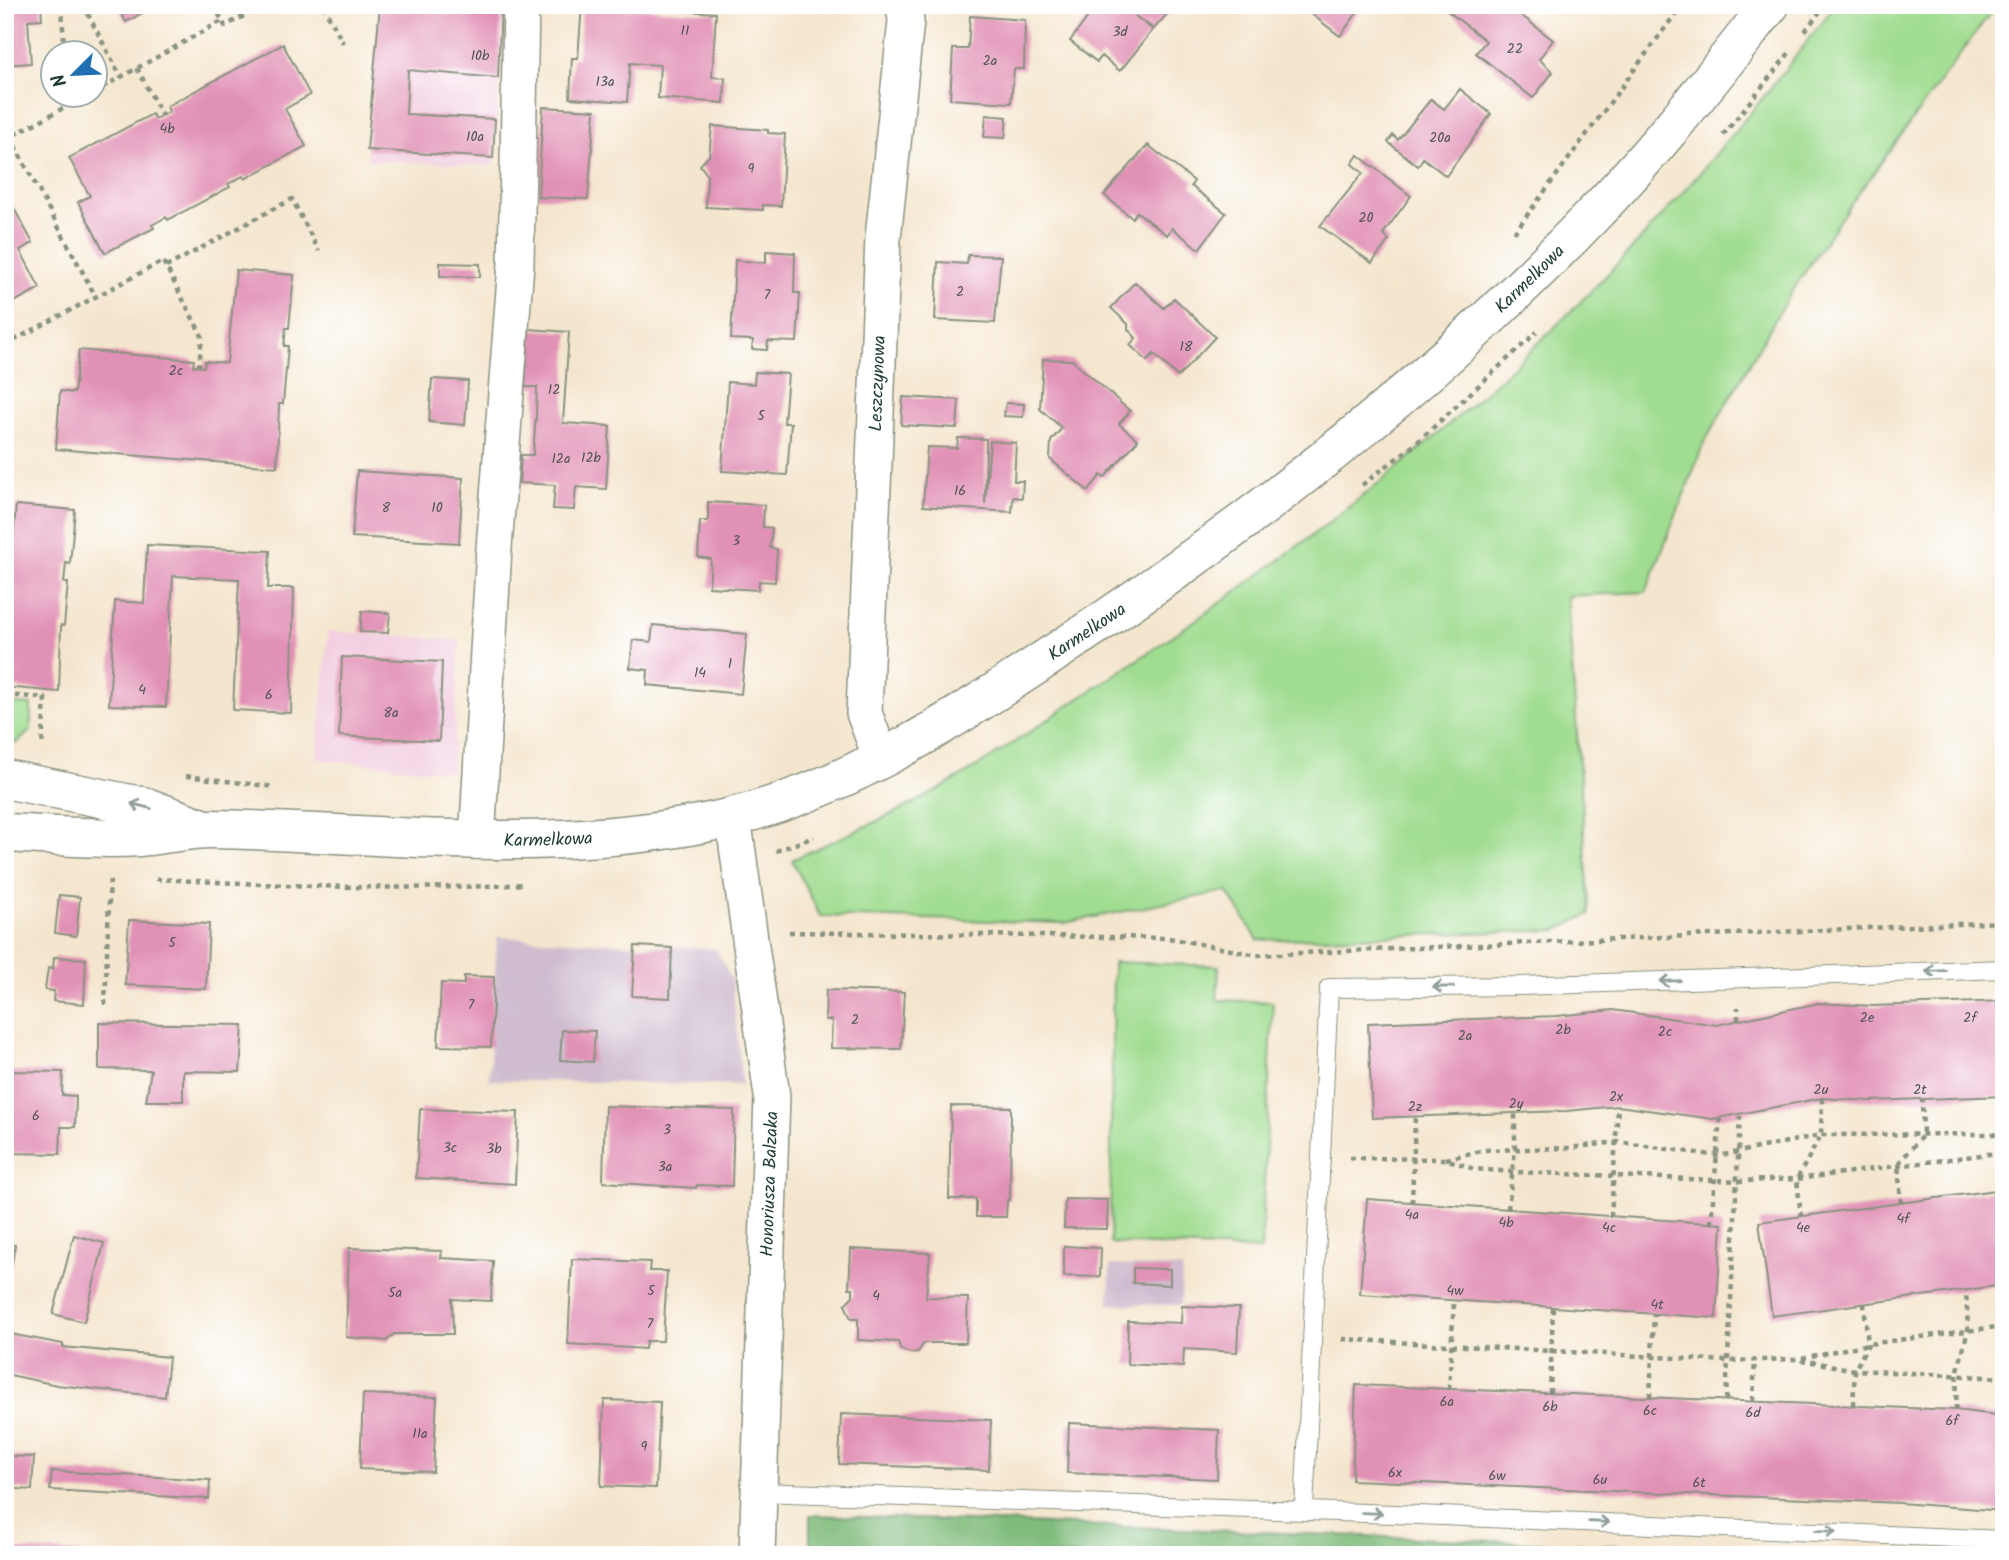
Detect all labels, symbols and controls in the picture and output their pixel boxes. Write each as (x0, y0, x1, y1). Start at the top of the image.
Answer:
house number: 11 (681, 20, 689, 42)
house number: 3d (1113, 21, 1129, 43)
north arrow (38, 38, 108, 108)
house number: 22 (1507, 38, 1523, 60)
house number: 10b (471, 45, 490, 67)
house number: 2a (983, 50, 997, 72)
text: N (44, 69, 76, 92)
house number: 13a (596, 71, 614, 93)
house number: 4b (159, 118, 175, 140)
house number: 10a (466, 126, 484, 148)
house number: 20a (1429, 127, 1451, 149)
house number: 9 (748, 158, 755, 180)
house number: 20 (1358, 207, 1374, 229)
street label: Karmelkowa (1489, 238, 1573, 321)
house number: 2 (956, 281, 964, 303)
house number: 7 (764, 284, 771, 306)
street label: Leszczynowa (862, 335, 895, 432)
house number: 18 (1180, 336, 1193, 358)
house number: 2c (169, 360, 183, 382)
house number: 12 (548, 379, 560, 401)
house number: 5 (757, 405, 766, 427)
house number: 12b (581, 447, 602, 469)
house number: 12a (551, 448, 571, 470)
house number: 16 (954, 480, 966, 502)
house number: 8 (382, 497, 391, 519)
house number: 10 (431, 497, 443, 519)
house number: 3 (732, 530, 740, 552)
street label: Karmelkowa (1043, 596, 1133, 670)
house number: 1 (728, 653, 732, 675)
house number: 14 (694, 662, 706, 684)
house number: 4 (138, 679, 146, 701)
house number: 6 (265, 684, 273, 706)
house number: 8a (384, 702, 399, 724)
one-way arrow (130, 799, 153, 812)
street label: Karmelkowa (504, 825, 594, 856)
house number: 5 (168, 932, 177, 954)
one-way arrow (1924, 965, 1947, 978)
one-way arrow (1659, 974, 1682, 987)
one-way arrow (1431, 980, 1454, 994)
house number: 7 (468, 994, 475, 1016)
house number: 2e (1860, 1007, 1875, 1029)
house number: 2f (1963, 1007, 1978, 1029)
house number: 2 (851, 1009, 859, 1031)
house number: 2b (1555, 1019, 1571, 1041)
house number: 2c (1658, 1021, 1672, 1043)
house number: 2a (1458, 1025, 1472, 1047)
house number: 2u (1814, 1079, 1829, 1101)
house number: 2t (1913, 1079, 1927, 1101)
house number: 2x (1609, 1086, 1624, 1108)
house number: 2y (1509, 1093, 1524, 1115)
house number: 2z (1408, 1096, 1422, 1118)
house number: 6 (32, 1105, 40, 1127)
street label: Honoriusza Balzaka (753, 1111, 788, 1257)
house number: 3 (663, 1119, 671, 1141)
house number: 3c (443, 1137, 457, 1159)
house number: 3b (486, 1138, 502, 1160)
house number: 3a (658, 1156, 672, 1178)
house number: 4a (1405, 1204, 1419, 1226)
house number: 4f (1897, 1208, 1911, 1230)
house number: 4b (1498, 1212, 1514, 1234)
house number: 4c (1602, 1217, 1616, 1239)
house number: 4e (1796, 1217, 1811, 1239)
house number: 5 (647, 1280, 656, 1302)
house number: 4w (1446, 1280, 1464, 1302)
house number: 5a (388, 1282, 402, 1304)
house number: 4 (872, 1285, 880, 1307)
house number: 4t (1650, 1294, 1664, 1316)
house number: 7 (647, 1313, 654, 1335)
house number: 6a (1440, 1391, 1454, 1413)
house number: 6b (1542, 1396, 1558, 1418)
house number: 6c (1643, 1400, 1657, 1422)
house number: 6d (1746, 1402, 1761, 1424)
house number: 6f (1945, 1410, 1960, 1432)
house number: 11a (412, 1423, 428, 1445)
house number: 9 (641, 1436, 648, 1458)
house number: 6x (1388, 1462, 1403, 1484)
house number: 6w (1488, 1465, 1506, 1487)
house number: 6u (1593, 1469, 1608, 1491)
house number: 6t (1692, 1472, 1706, 1494)
one-way arrow (1360, 1506, 1383, 1519)
one-way arrow (1587, 1515, 1610, 1528)
one-way arrow (1815, 1525, 1838, 1538)

